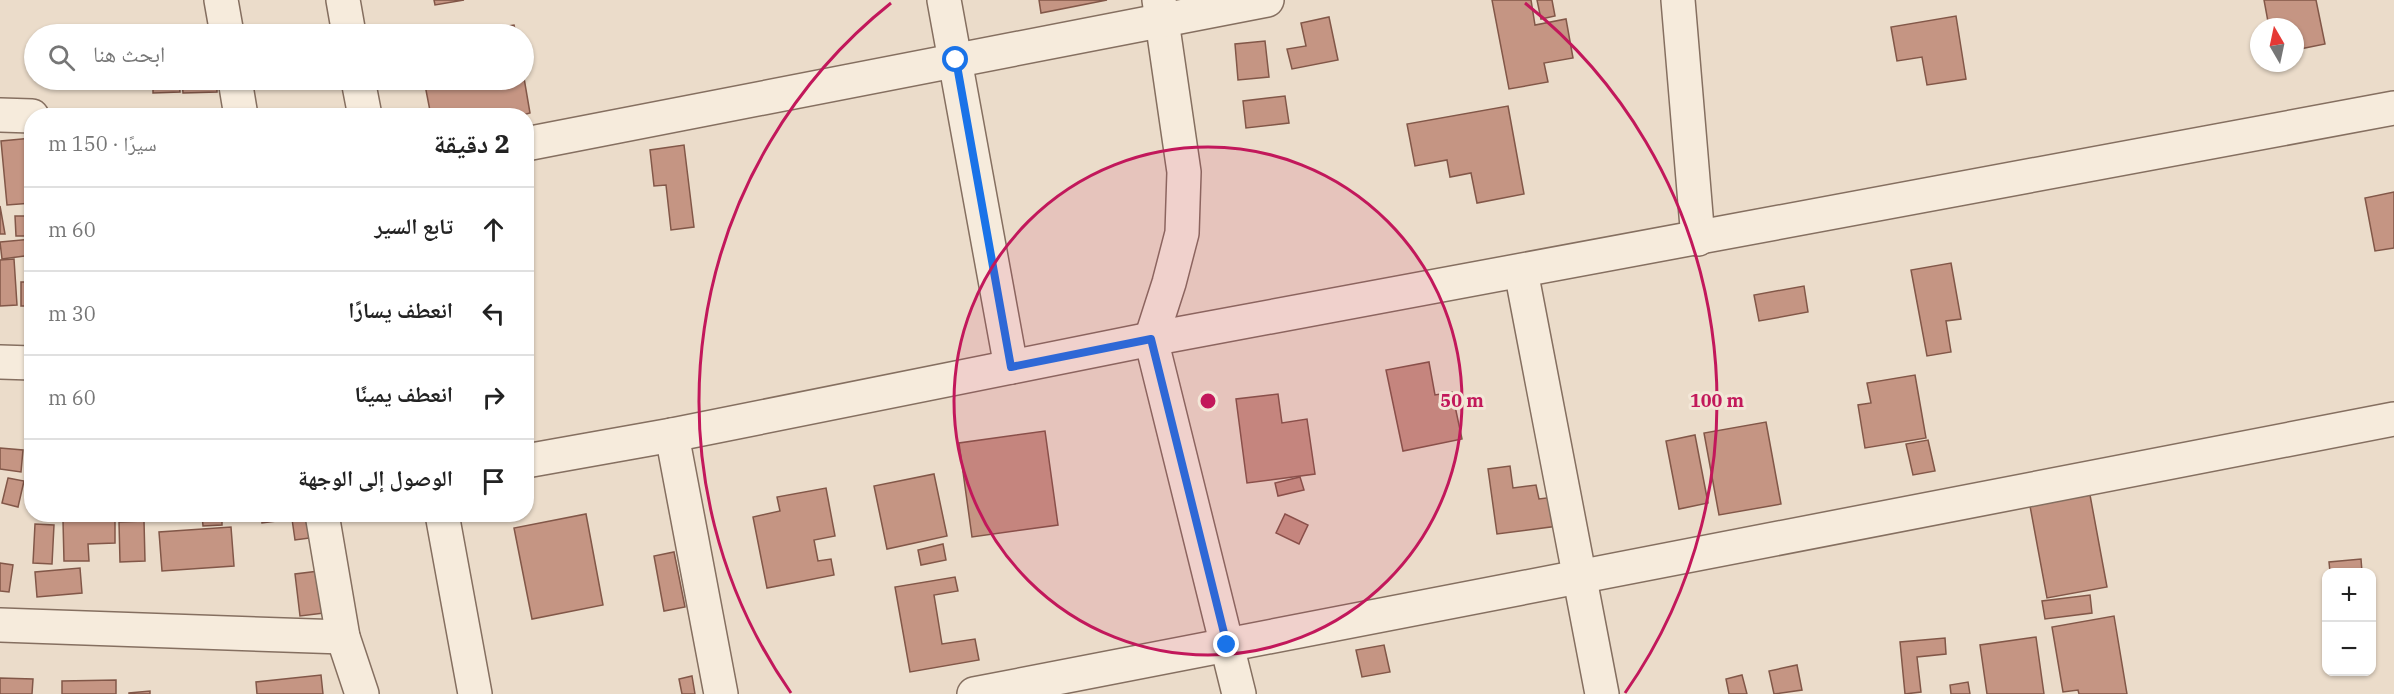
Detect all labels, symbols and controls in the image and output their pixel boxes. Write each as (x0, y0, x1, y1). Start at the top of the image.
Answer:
north arrow (2250, 18, 2304, 72)
search box (24, 24, 534, 90)
text: ابحث هنا (93, 39, 165, 68)
icon: search (45, 41, 78, 74)
route start (942, 46, 968, 72)
text: 2 دقيقة (434, 126, 510, 160)
text: سيرًا · 150 m (48, 130, 157, 157)
text: تابع السير (375, 211, 453, 240)
icon: ahead (477, 213, 510, 246)
text: 60 m (48, 216, 96, 243)
text: انعطف يسارًا (348, 295, 453, 324)
icon: left (477, 297, 510, 330)
text: 30 m (48, 300, 96, 327)
text: انعطف يمينًا (355, 379, 453, 408)
icon: right (477, 381, 510, 414)
text: 60 m (48, 384, 96, 411)
text: 50 m (1440, 389, 1484, 412)
text: 100 m (1690, 389, 1745, 412)
centre of rings (1198, 391, 1218, 411)
text: الوصول إلى الوجهة (298, 463, 453, 492)
icon: arrive (477, 465, 510, 498)
map controls (2322, 568, 2376, 676)
button: + (2322, 568, 2376, 622)
button: − (2322, 622, 2376, 676)
route end (1213, 631, 1239, 657)

